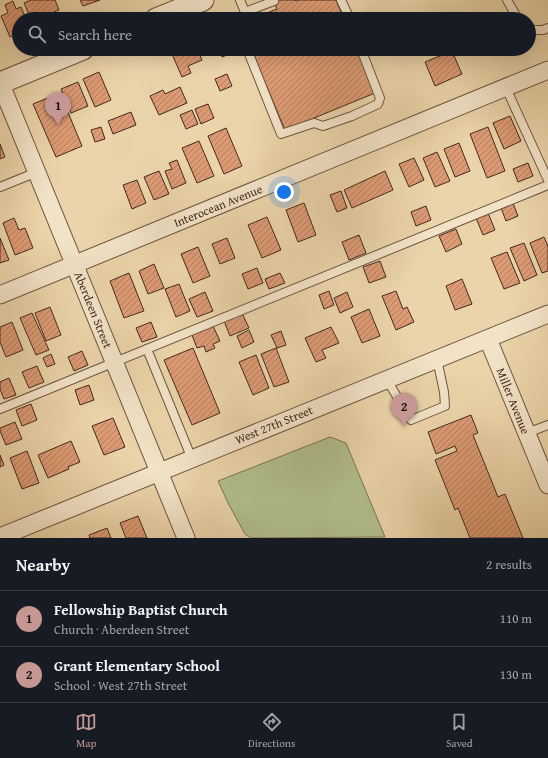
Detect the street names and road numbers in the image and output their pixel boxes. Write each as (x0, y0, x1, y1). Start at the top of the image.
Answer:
street label: Interocean Avenue (171, 180, 265, 231)
street label: Aberdeen Street (70, 269, 117, 351)
street label: Miller Avenue (492, 365, 535, 437)
street label: West 27th Street (232, 401, 316, 448)

